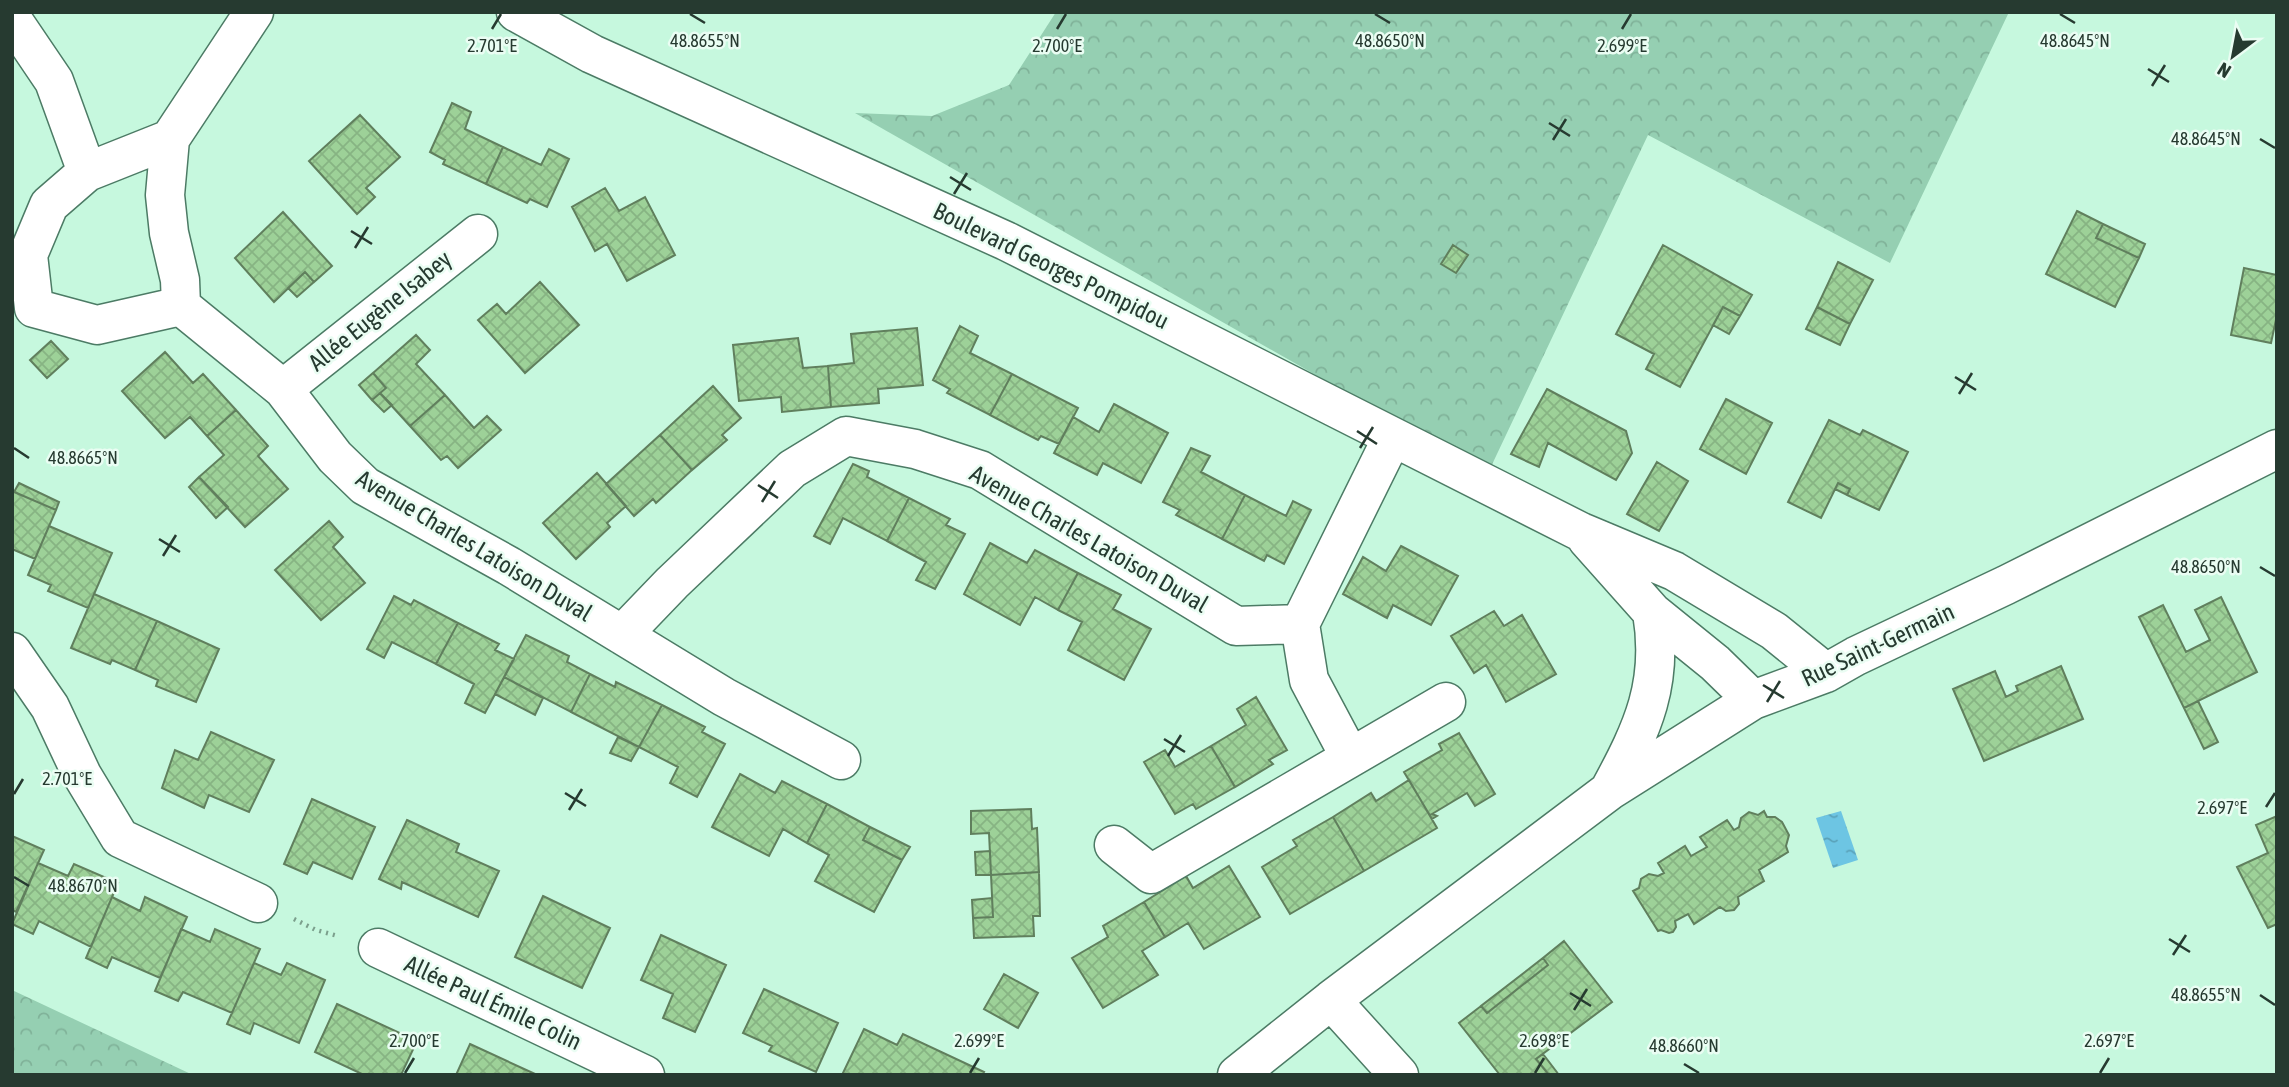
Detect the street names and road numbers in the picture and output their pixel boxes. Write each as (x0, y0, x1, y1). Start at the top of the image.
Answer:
street label: Boulevard Georges Pompidou (929, 197, 1173, 334)
street label: Allée Eugène Isabey (303, 245, 456, 376)
street label: Avenue Charles Latoison Duval (966, 459, 1213, 618)
street label: Avenue Charles Latoison Duval (352, 464, 597, 627)
street label: Rue Saint-Germain (1797, 597, 1958, 692)
street label: Allée Paul Émile Colin (401, 950, 586, 1055)

